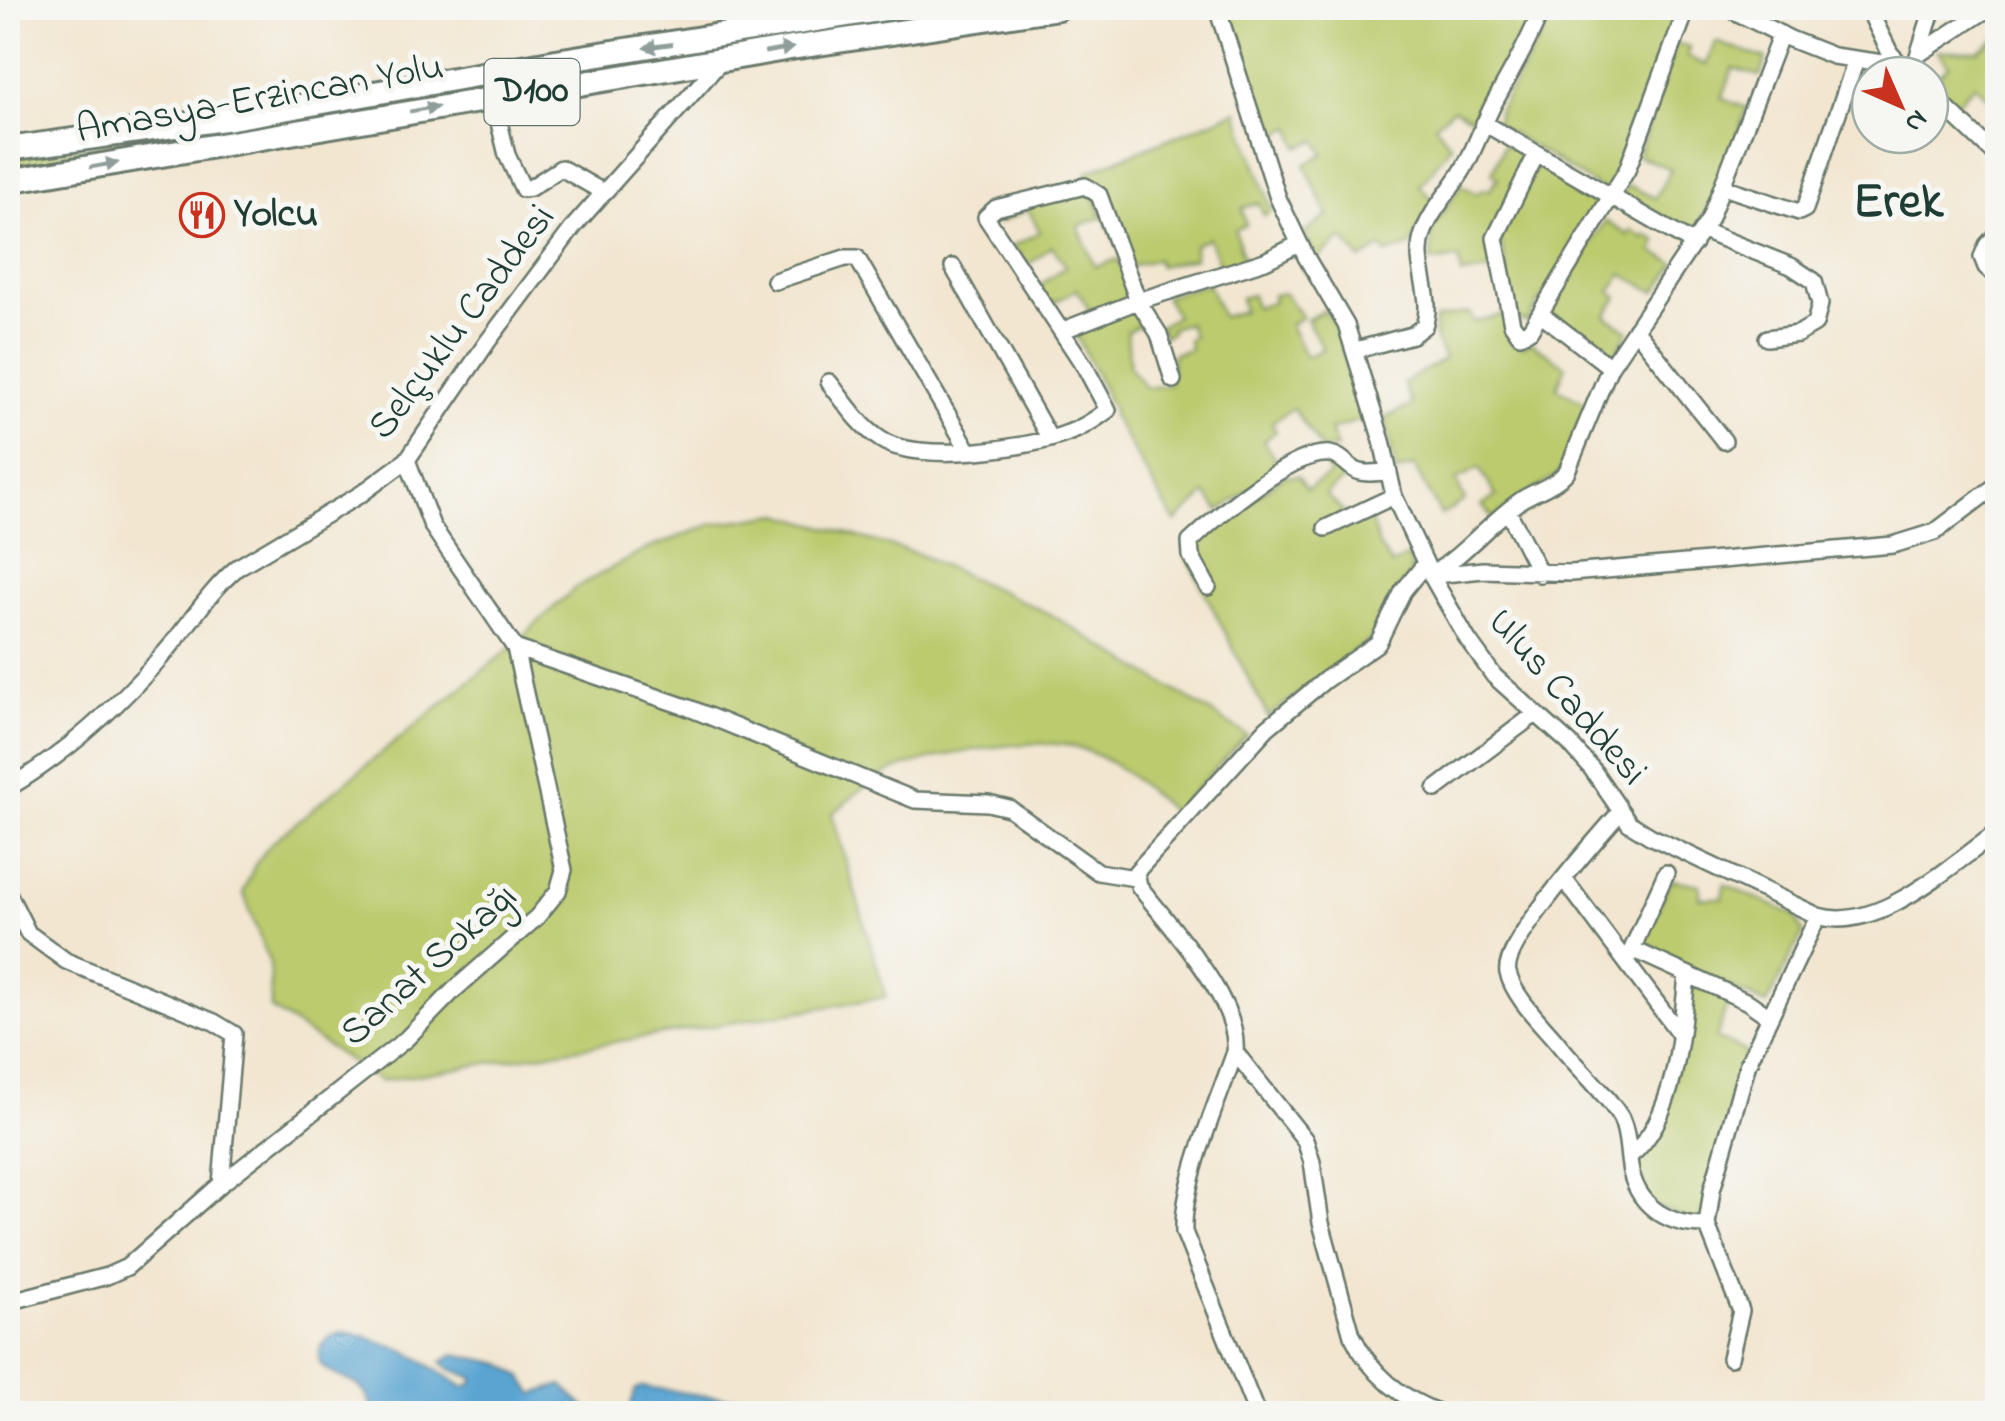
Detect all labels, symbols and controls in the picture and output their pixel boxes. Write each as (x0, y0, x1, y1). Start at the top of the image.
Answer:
one-way arrow (642, 38, 673, 54)
street label: Amasya-Erzincan Yolu (72, 39, 448, 161)
one-way arrow (764, 42, 795, 57)
north arrow (1850, 55, 1950, 155)
road number: D100 (484, 59, 580, 125)
text: N (1894, 99, 1936, 141)
one-way arrow (409, 101, 440, 116)
one-way arrow (88, 156, 119, 172)
district label: Erek (1853, 167, 1944, 240)
place label: Yolcu (233, 186, 318, 245)
restaurant icon: Yolcu (179, 192, 225, 238)
street label: Selçuklu Caddesi (355, 193, 571, 453)
street label: Ulus Caddesi (1472, 596, 1660, 800)
street label: Sanat Sokağı (328, 870, 532, 1062)

